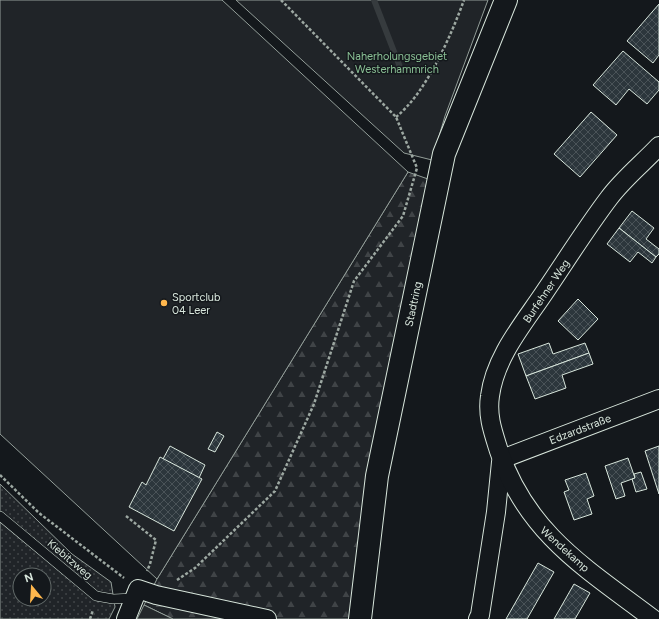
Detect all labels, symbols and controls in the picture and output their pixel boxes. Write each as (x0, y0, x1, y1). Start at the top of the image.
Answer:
park label: Naherholungsgebiet Westerhammrich (347, 50, 447, 76)
street label: Burfehner Weg (520, 257, 572, 326)
street label: Stadtring (402, 280, 425, 328)
place label: Sportclub 04 Leer (172, 291, 220, 317)
marker: Sportclub 04 Leer (159, 298, 169, 308)
street label: Edzardstraße (548, 412, 613, 447)
street label: Wendekamp (537, 524, 592, 575)
street label: Kiebitzweg (45, 537, 95, 582)
north arrow (12, 567, 52, 607)
text: N (23, 570, 35, 585)

